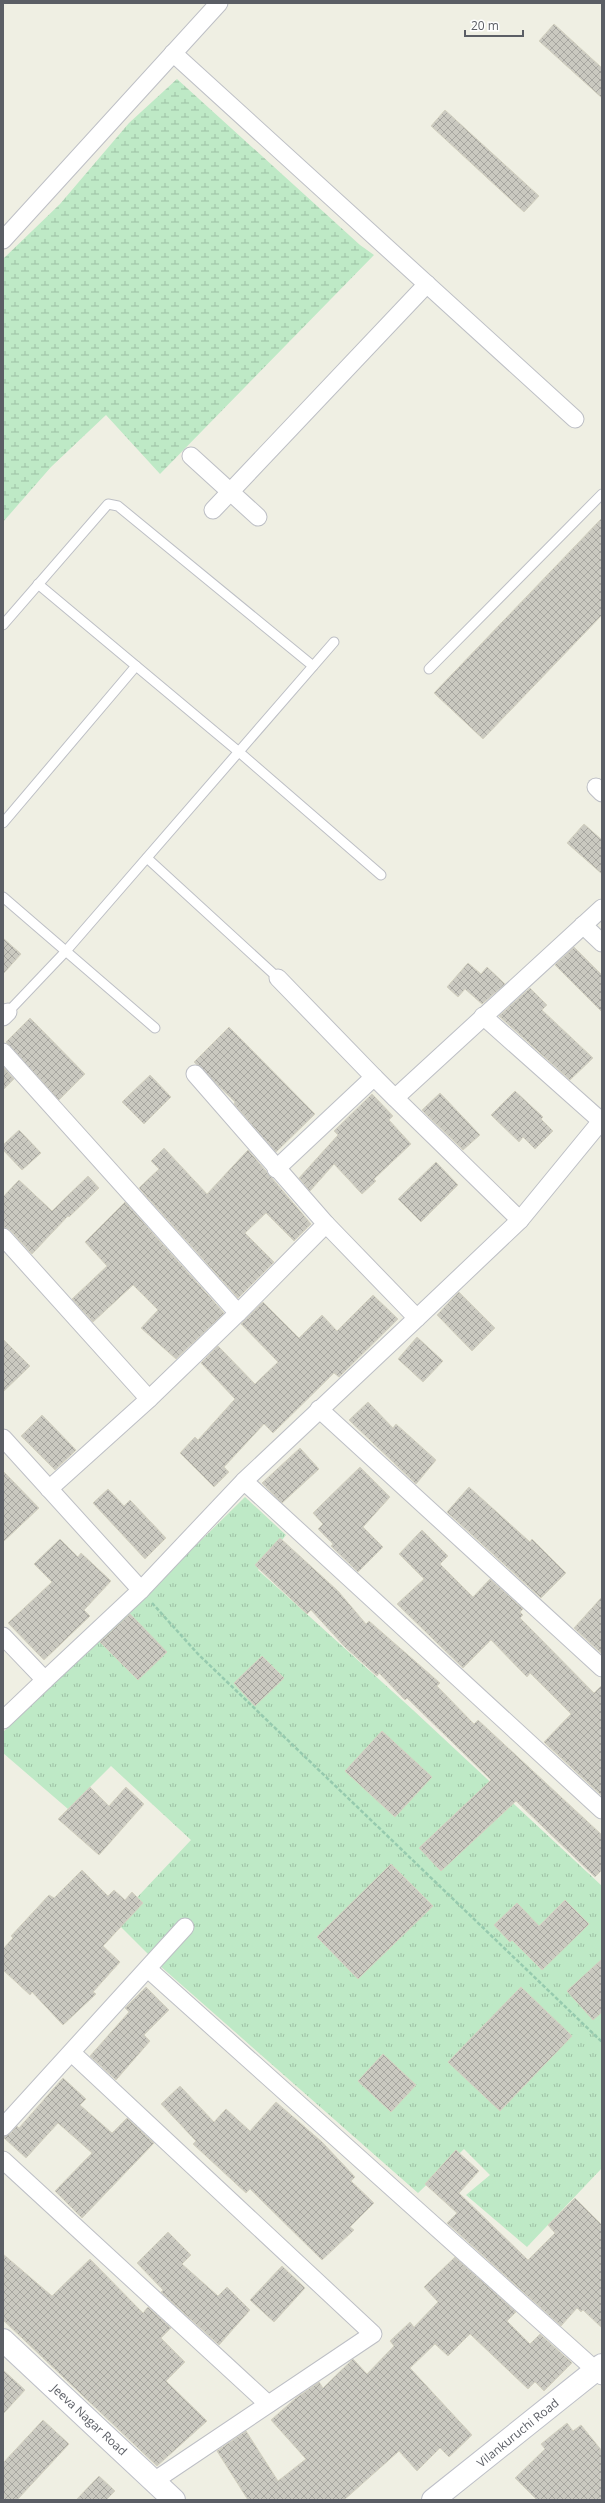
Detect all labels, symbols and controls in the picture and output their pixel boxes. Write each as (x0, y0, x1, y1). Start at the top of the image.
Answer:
scale bar (465, 12, 523, 38)
text: 20 m (471, 17, 499, 34)
street label: Jeeva Nagar Road (47, 2379, 131, 2459)
street label: Vilankuruchi Road (473, 2394, 562, 2471)

